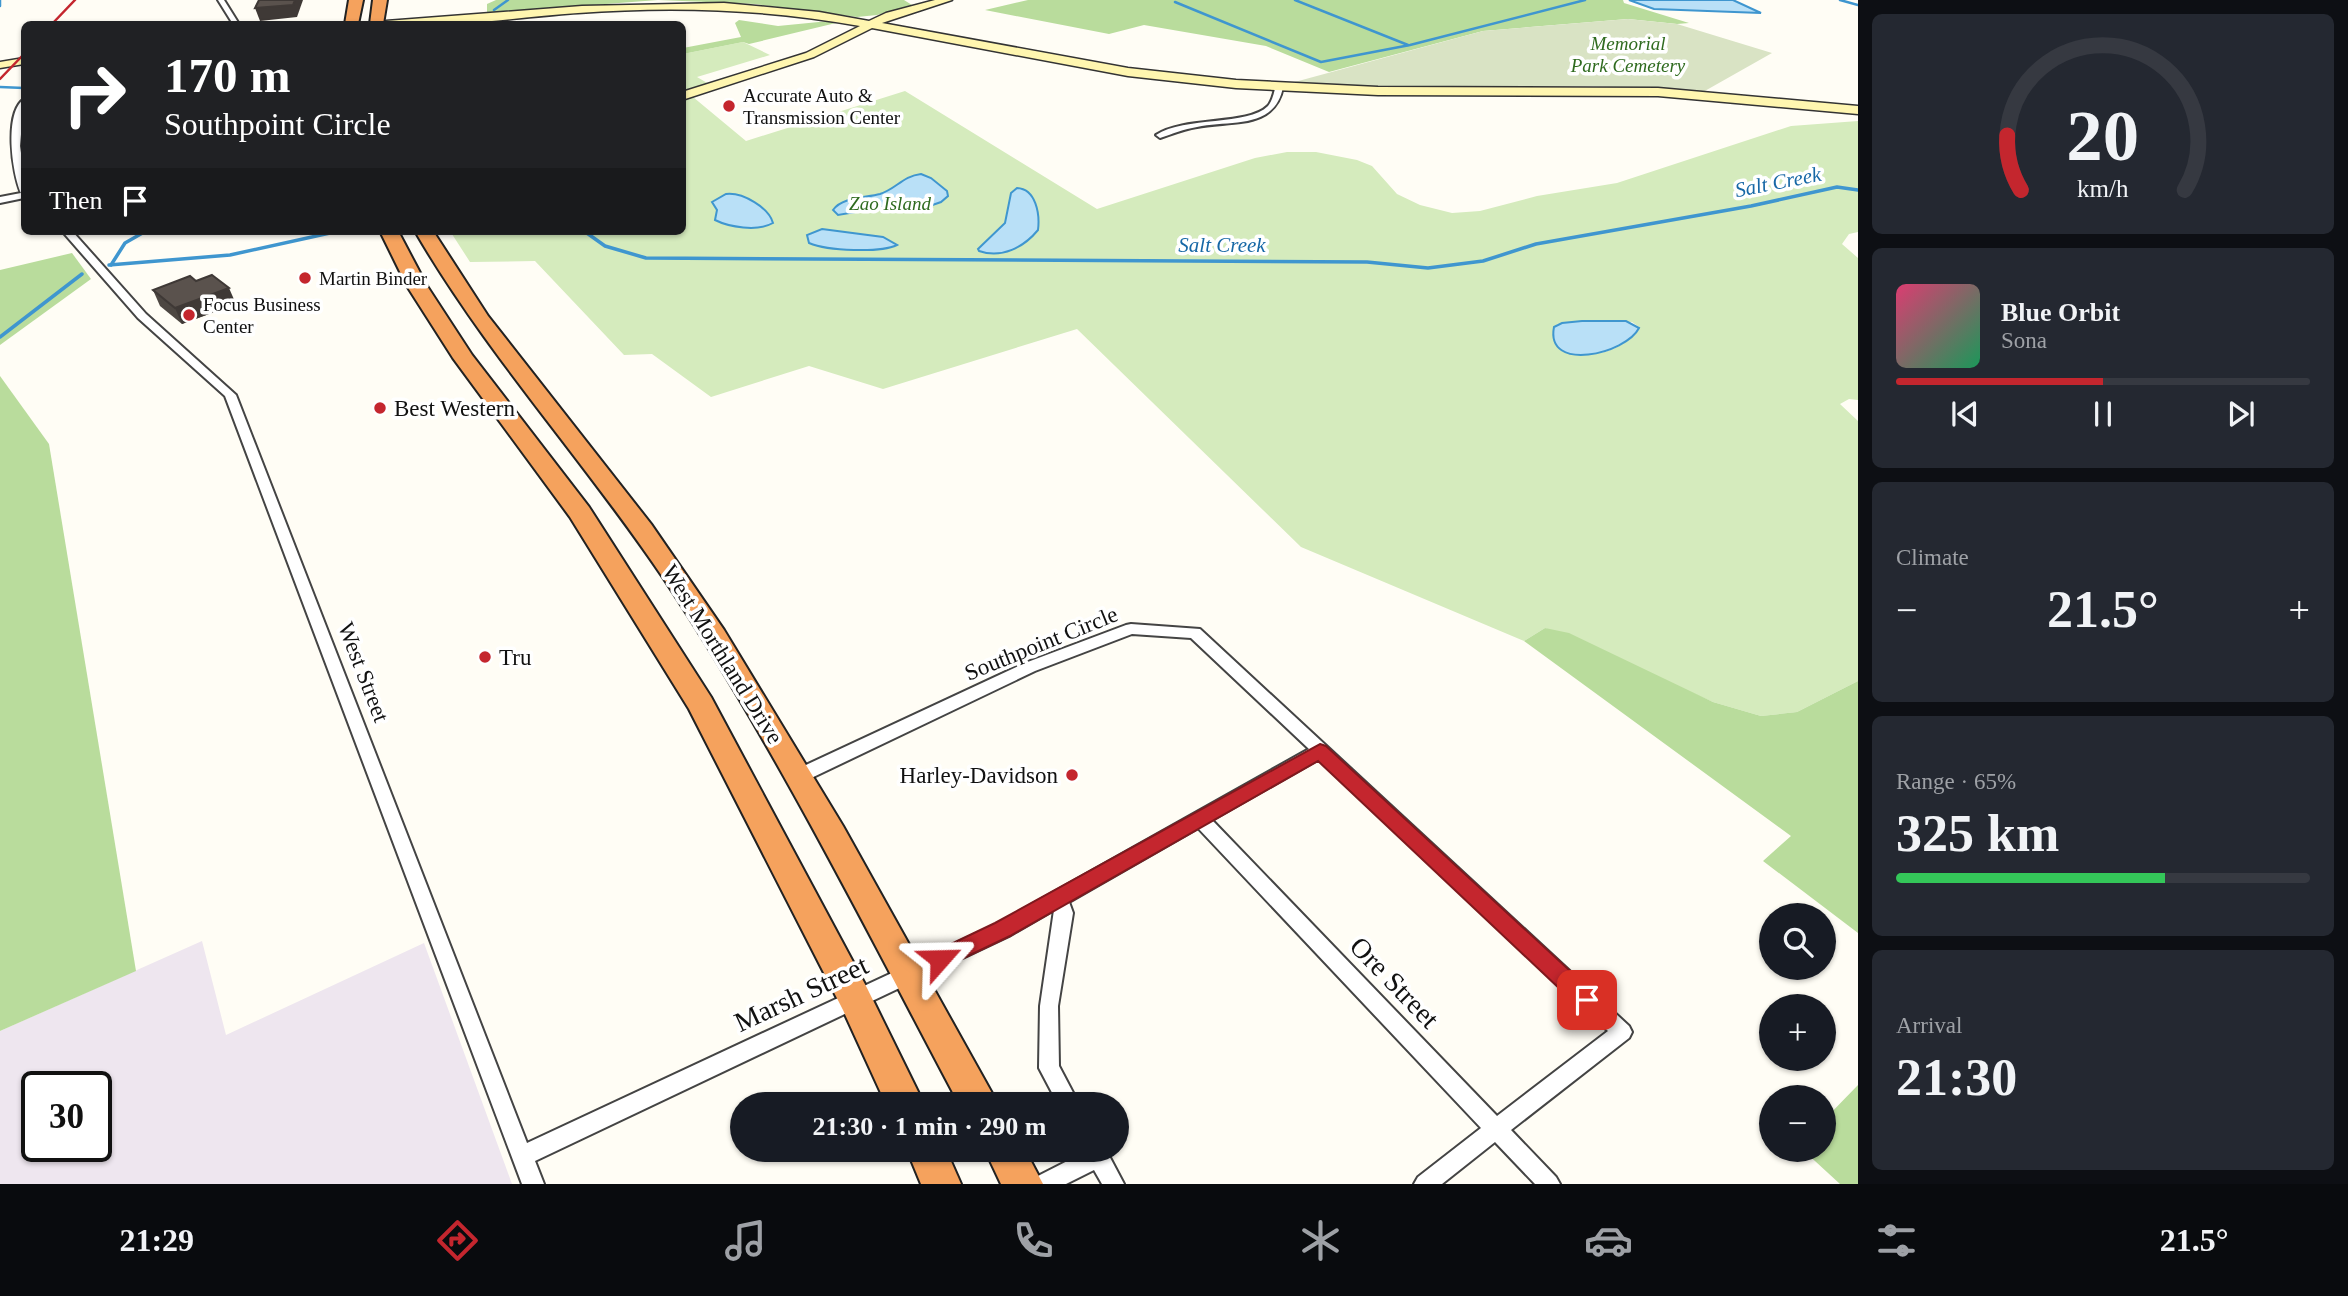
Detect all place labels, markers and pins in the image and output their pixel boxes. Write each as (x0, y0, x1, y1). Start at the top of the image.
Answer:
place label: Accurate Auto & Transmission Center (743, 85, 901, 128)
marker: Accurate Auto & Transmission Center (721, 98, 737, 114)
place label: Martin Binder (319, 268, 428, 289)
marker: Martin Binder (297, 270, 313, 286)
place label: Focus Business Center (203, 294, 321, 337)
marker: Focus Business Center (181, 307, 197, 323)
place label: Best Western (394, 396, 516, 421)
marker: Best Western (372, 400, 388, 416)
place label: Tru (499, 645, 532, 670)
marker: Tru (477, 649, 493, 665)
place label: Harley-Davidson (900, 763, 1058, 788)
marker: Harley-Davidson (1064, 767, 1080, 783)
pin (1557, 970, 1617, 1030)

